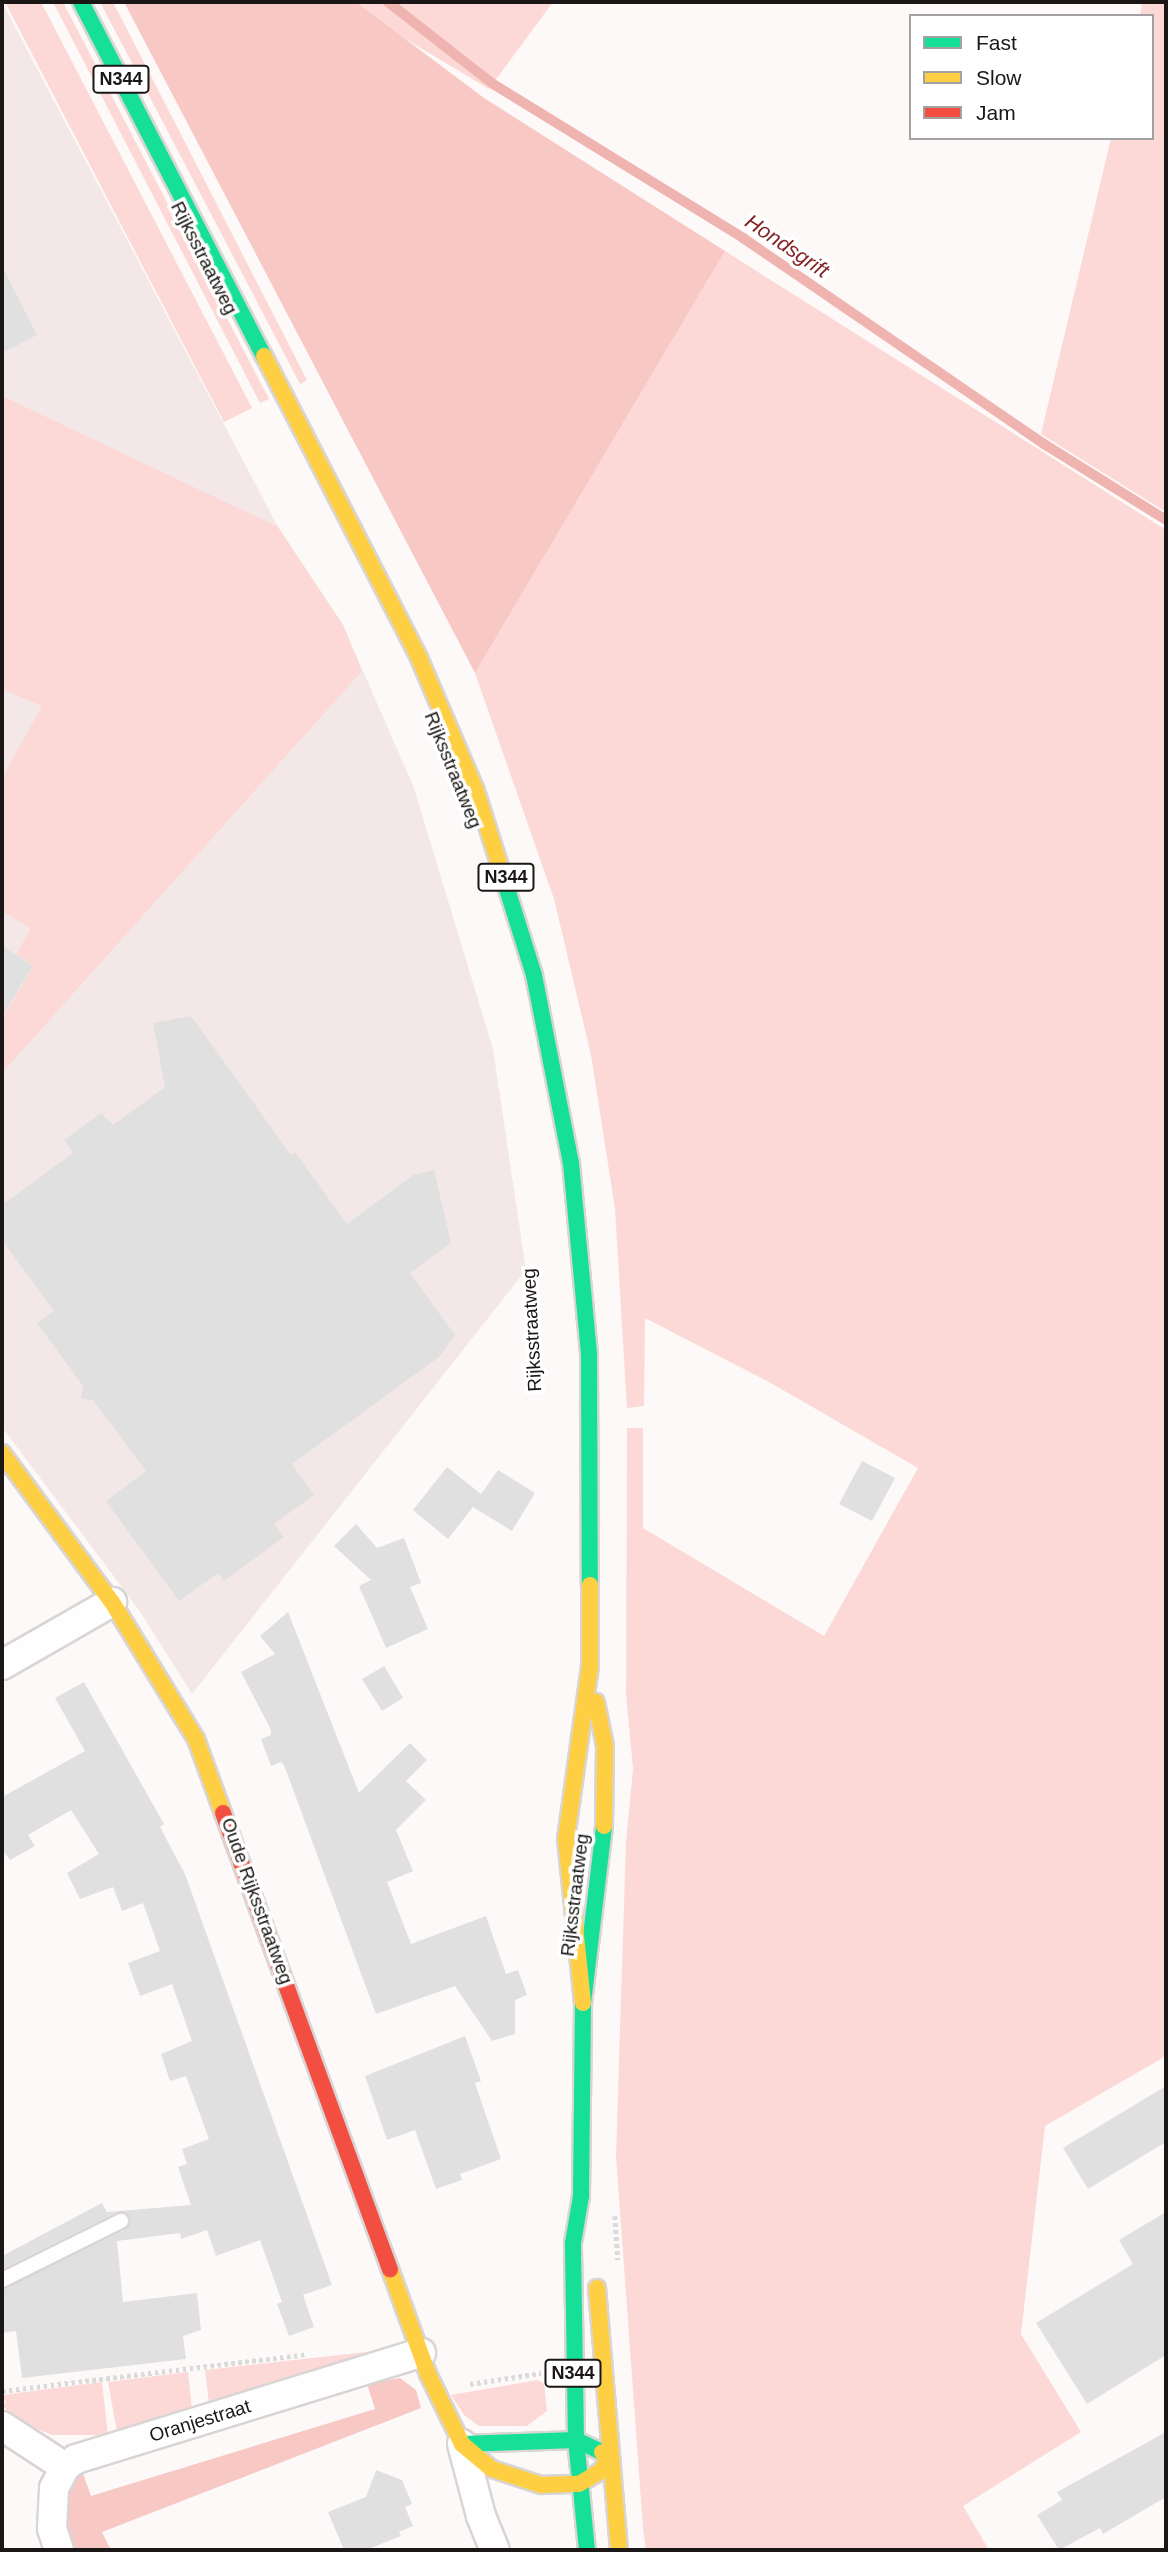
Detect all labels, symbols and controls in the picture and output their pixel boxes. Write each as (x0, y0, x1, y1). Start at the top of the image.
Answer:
legend (909, 14, 1154, 140)
text: Fast (976, 31, 1017, 54)
road number: N344 (91, 64, 151, 94)
text: Slow (976, 66, 1022, 89)
text: Jam (976, 101, 1016, 124)
street label: Rijksstraatweg (166, 198, 242, 318)
water label: Hondsgrift (740, 209, 834, 283)
street label: Rijksstraatweg (419, 708, 487, 832)
road number: N344 (476, 862, 536, 892)
street label: Rijksstraatweg (517, 1268, 547, 1392)
street label: Oude Rijksstraatweg (216, 1815, 298, 1987)
street label: Rijksstraatweg (556, 1832, 594, 1958)
road number: N344 (543, 2358, 603, 2388)
street label: Oranjestraat (147, 2395, 253, 2447)

